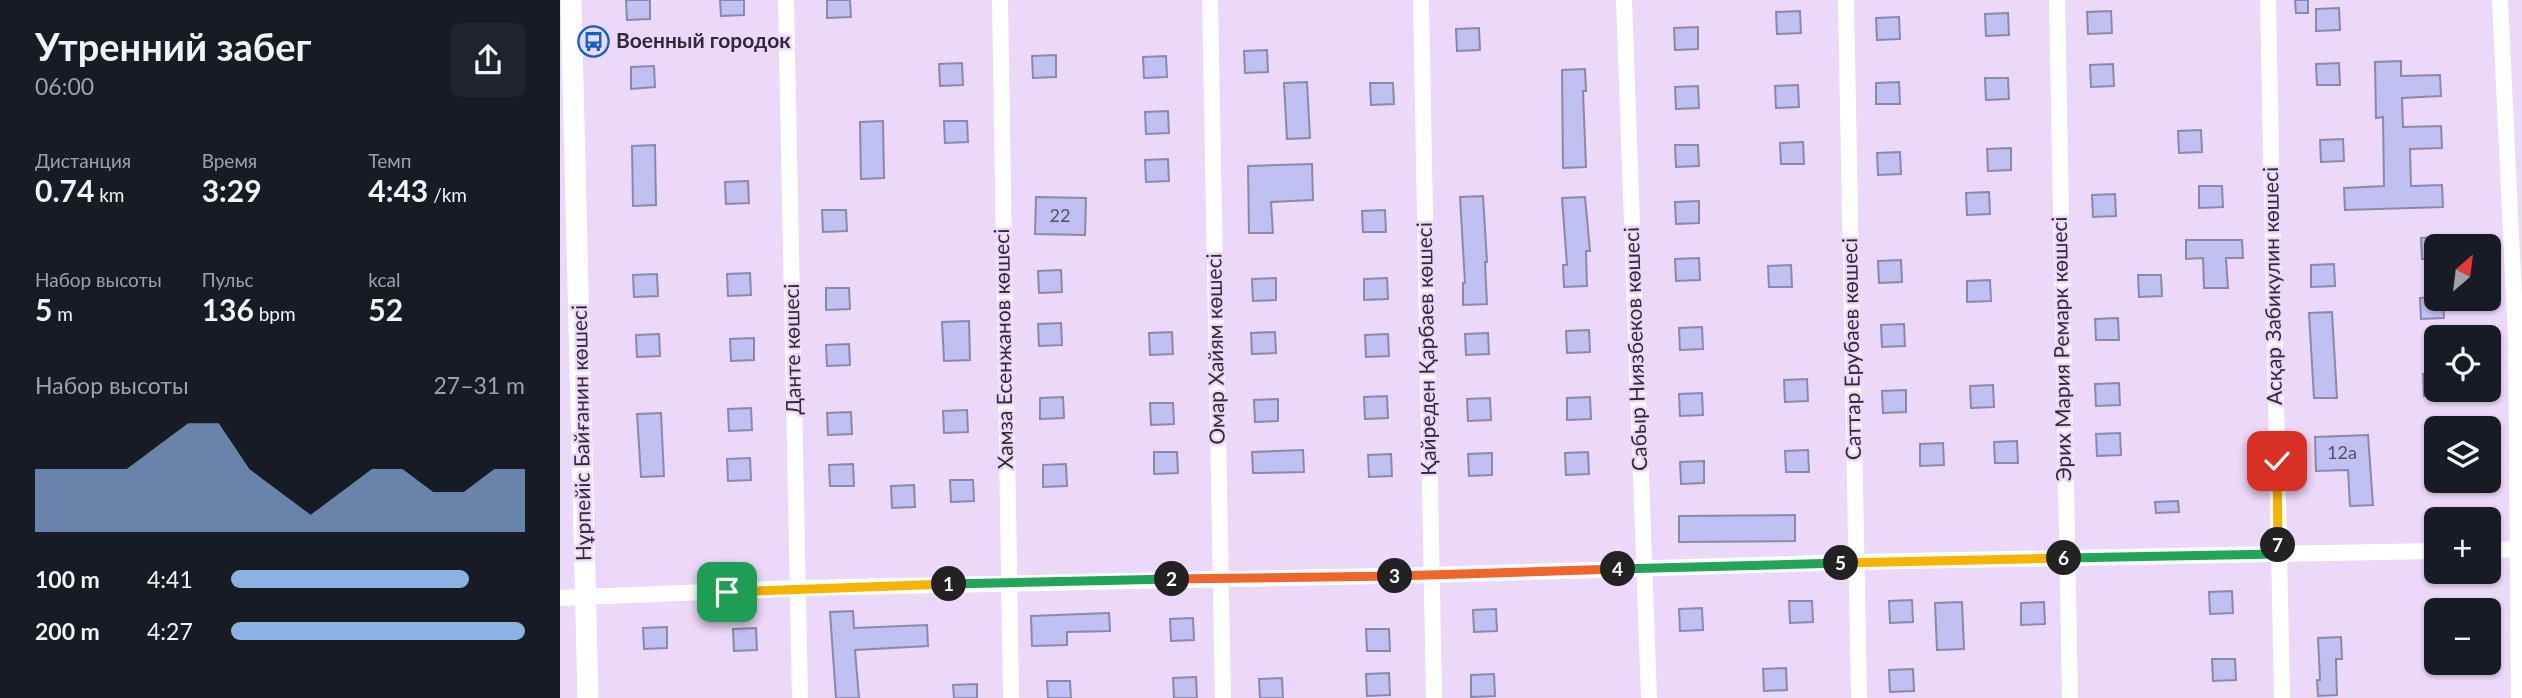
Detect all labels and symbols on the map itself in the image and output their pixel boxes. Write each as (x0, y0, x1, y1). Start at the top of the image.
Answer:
bus stop icon: Военный городок (576, 24, 610, 58)
place label: Военный городок (616, 27, 791, 52)
street label: Асқар Забикулин көшесі (2257, 167, 2286, 405)
house number: 22 (1050, 204, 1070, 226)
street label: Эрих Мария Ремарк көшесі (2046, 216, 2075, 482)
street label: Қайреден Қарбаев көшесі (1411, 222, 1440, 476)
street label: Сабыр Ниязбеков көшесі (1618, 227, 1651, 471)
street label: Хамза Есенжанов көшесі (988, 229, 1017, 470)
north arrow (2424, 234, 2501, 312)
street label: Саттар Ерубаев көшесі (1836, 238, 1865, 460)
street label: Омар Хайям көшесі (1200, 253, 1229, 445)
street label: Данте көшесі (778, 283, 805, 415)
street label: Нұрпейіс Байғанин көшесі (566, 305, 595, 561)
pin (2247, 431, 2307, 491)
house number: 12а (2327, 441, 2357, 463)
pin: 7 (2260, 528, 2296, 562)
pin: 6 (2046, 540, 2082, 576)
pin: 5 (1824, 546, 1858, 580)
pin: 4 (1600, 552, 1636, 586)
pin: 3 (1378, 558, 1412, 594)
pin (697, 562, 757, 622)
pin: 2 (1154, 562, 1190, 596)
pin: 1 (932, 566, 966, 602)

